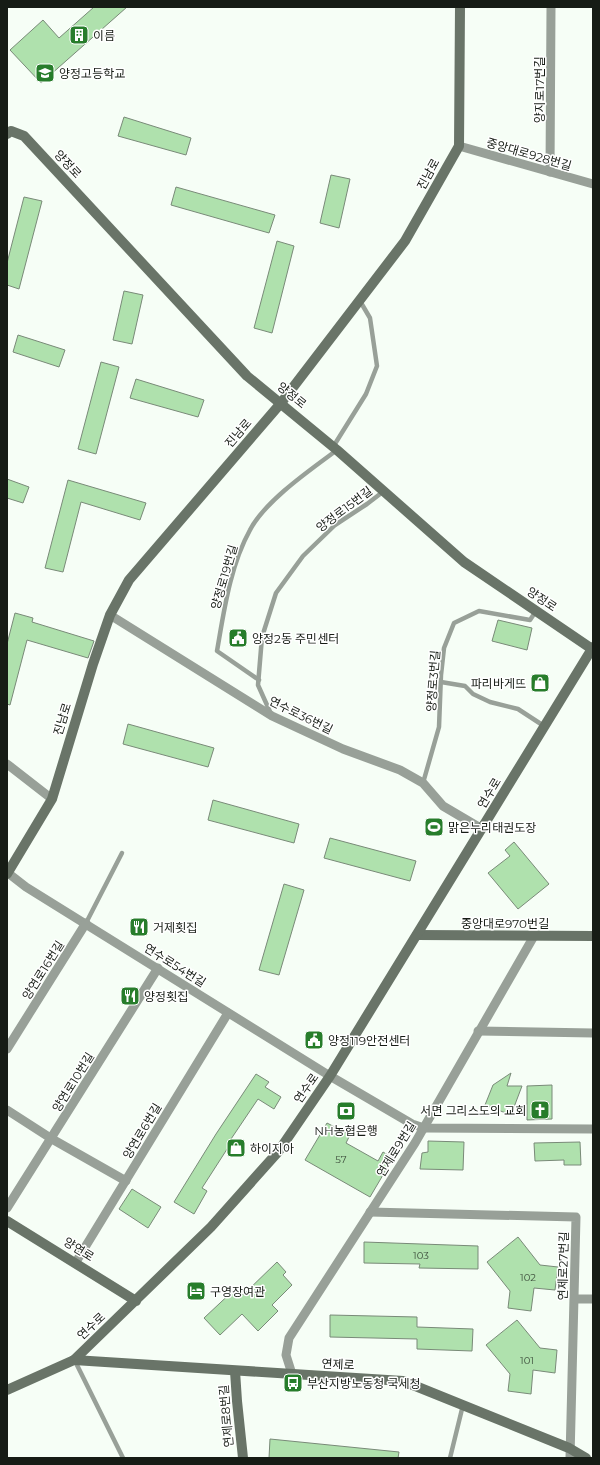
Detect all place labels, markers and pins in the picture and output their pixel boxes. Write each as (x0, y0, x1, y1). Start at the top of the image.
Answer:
building icon: 이름 (68, 24, 90, 46)
place label: 이름 (93, 28, 115, 43)
school or university icon: 양정고등학교 (34, 62, 56, 84)
place label: 양정고등학교 (59, 66, 125, 81)
public building icon: 양정2동 주민센터 (227, 627, 249, 649)
place label: 양정2동 주민센터 (252, 631, 339, 646)
shop icon: 파리바게뜨 (529, 672, 551, 694)
place label: 파리바게뜨 (471, 676, 526, 691)
sports icon: 맑은누리태권도장 (423, 816, 445, 838)
place label: 맑은누리태권도장 (448, 820, 536, 835)
restaurant icon: 거제횟집 (128, 916, 150, 938)
place label: 거제횟집 (153, 920, 197, 935)
restaurant icon: 양정횟집 (119, 985, 141, 1007)
place label: 양정횟집 (144, 989, 188, 1004)
public building icon: 양정119안전센터 (303, 1029, 325, 1051)
place label: 양정119안전센터 (328, 1033, 410, 1048)
church icon: 서면 그리스도의 교회 (529, 1099, 551, 1121)
bank icon: NH농협은행 (335, 1100, 357, 1122)
place label: 서면 그리스도의 교회 (420, 1103, 526, 1118)
place label: NH농협은행 (314, 1123, 378, 1138)
shop icon: 하이지아 (225, 1137, 247, 1159)
place label: 하이지아 (250, 1141, 294, 1156)
hotel icon: 구영장여관 (185, 1280, 207, 1302)
place label: 구영장여관 (210, 1284, 265, 1299)
bus stop icon: 부산지방노동청 국세청 (282, 1372, 304, 1394)
place label: 부산지방노동청 국세청 (307, 1376, 421, 1391)

